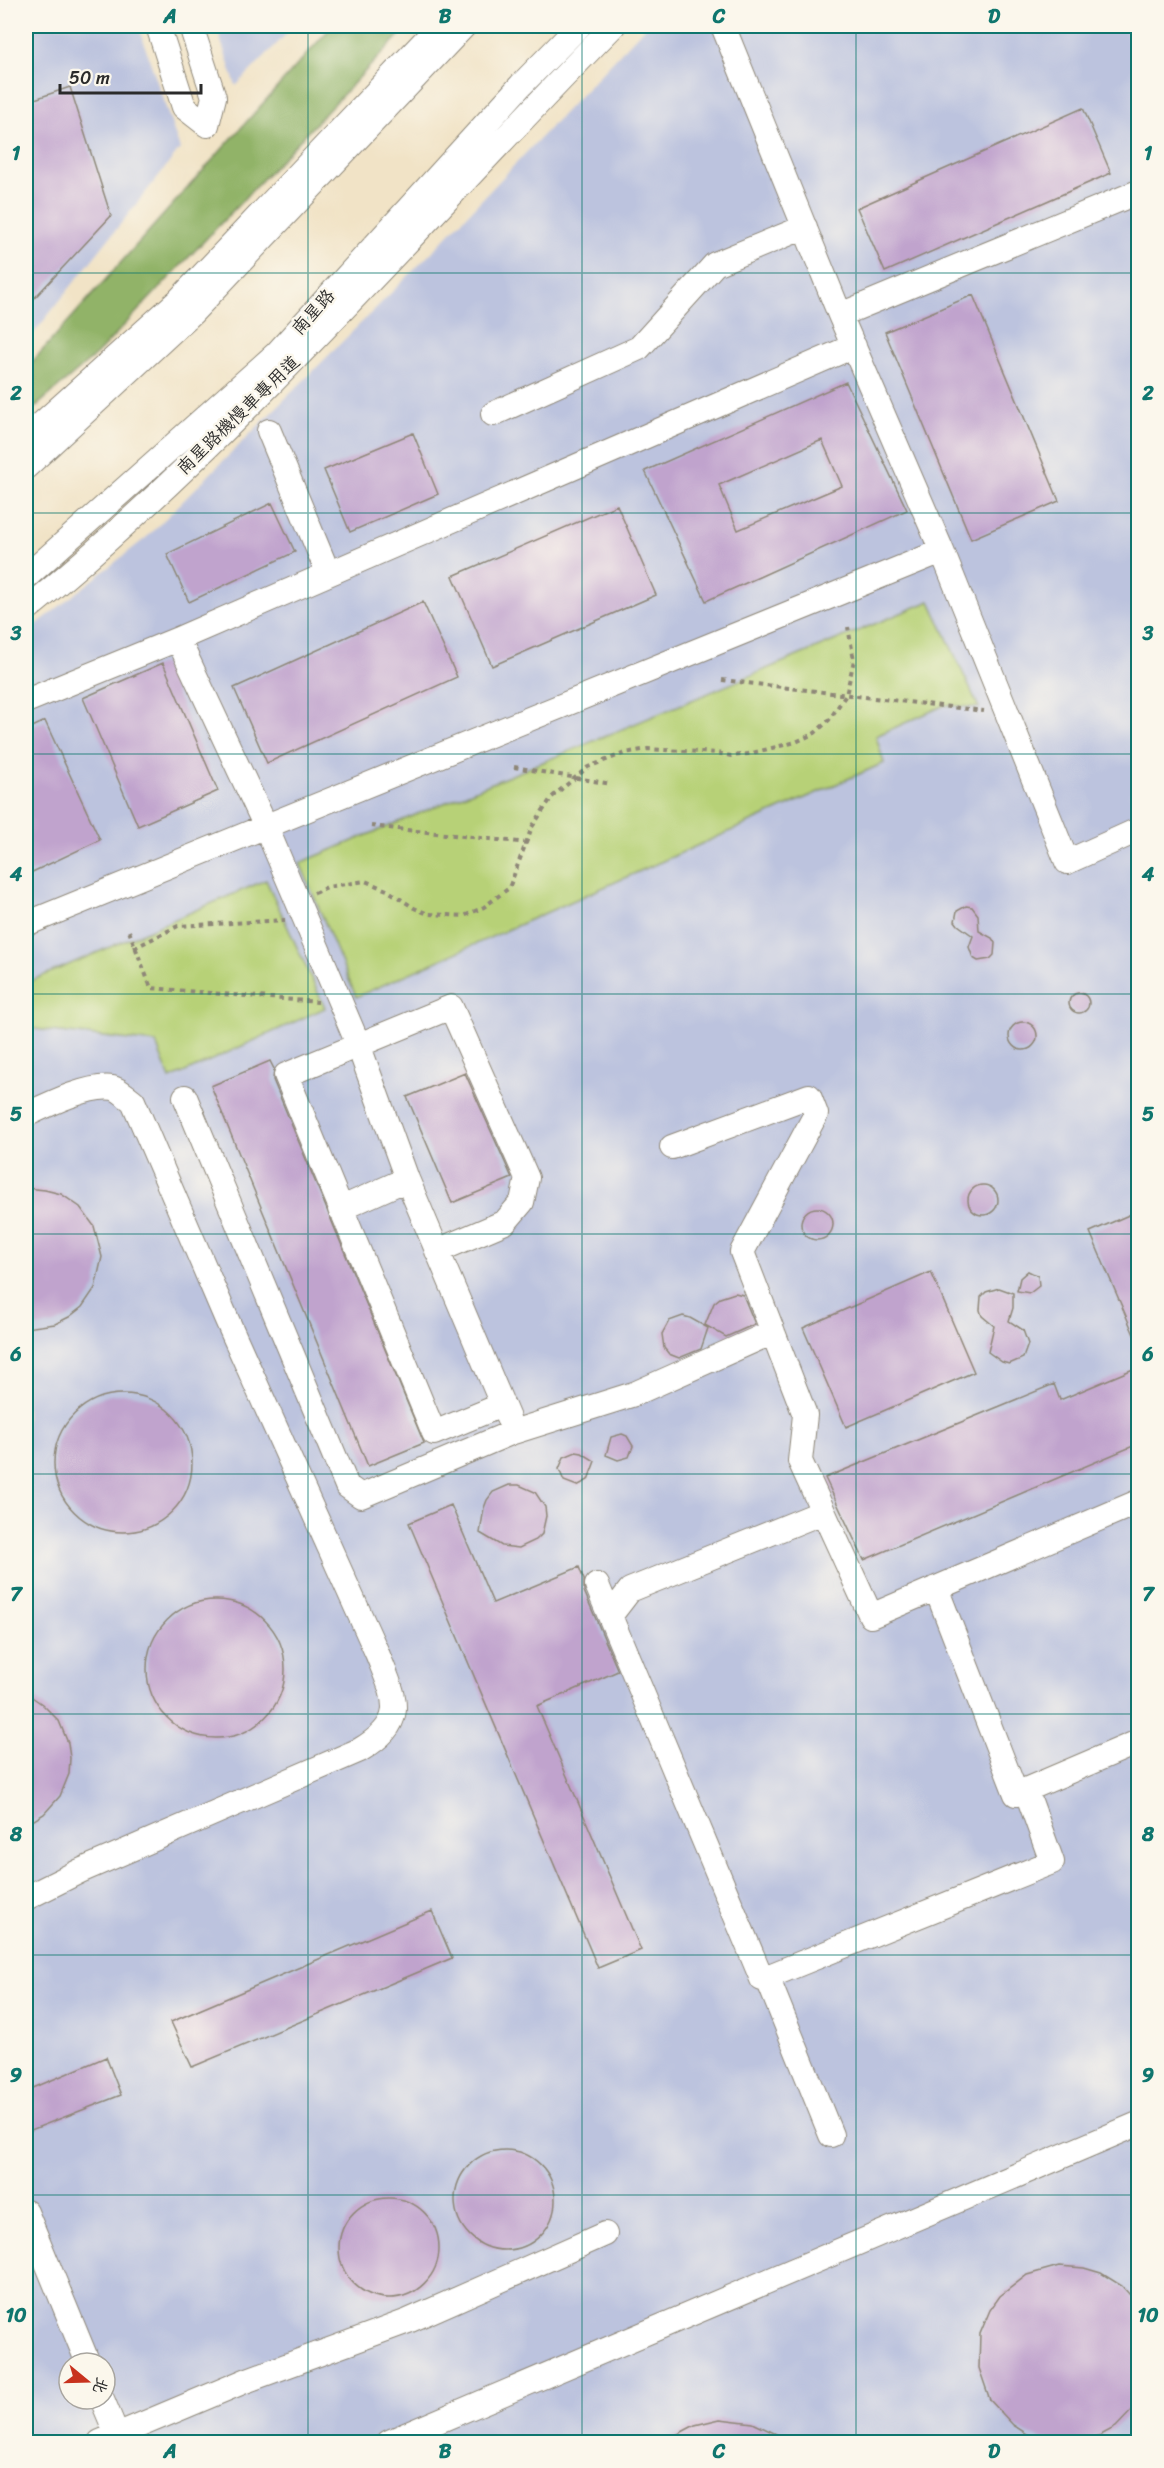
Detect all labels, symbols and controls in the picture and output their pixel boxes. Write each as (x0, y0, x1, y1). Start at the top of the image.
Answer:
text: A (162, 0, 177, 34)
text: B (439, 0, 452, 34)
text: C (712, 0, 726, 34)
text: D (988, 0, 1001, 34)
scale bar (60, 57, 201, 95)
text: 50 m (69, 62, 110, 94)
text: 1 (12, 136, 21, 171)
text: 1 (1144, 136, 1153, 171)
street label: 南星路 (283, 281, 343, 343)
street label: 南星路機慢車專用道 (169, 347, 307, 483)
text: 2 (9, 376, 22, 411)
text: 2 (1141, 376, 1154, 411)
text: 3 (10, 616, 22, 651)
text: 3 (1142, 616, 1154, 651)
text: 4 (9, 857, 23, 892)
text: 4 (1141, 857, 1155, 892)
text: 5 (10, 1097, 22, 1132)
text: 5 (1142, 1097, 1154, 1132)
text: 6 (9, 1337, 22, 1372)
text: 6 (1141, 1337, 1154, 1372)
text: 7 (10, 1577, 23, 1612)
text: 7 (1142, 1577, 1155, 1612)
text: 8 (9, 1817, 23, 1852)
text: 8 (1141, 1817, 1155, 1852)
text: 9 (10, 2058, 22, 2093)
text: 9 (1142, 2058, 1154, 2093)
text: 10 (5, 2298, 27, 2333)
text: 10 (1137, 2298, 1159, 2333)
north arrow (57, 2351, 117, 2411)
text: 北 (84, 2373, 117, 2398)
text: A (162, 2434, 177, 2468)
text: B (439, 2434, 452, 2468)
text: C (712, 2434, 726, 2468)
text: D (988, 2434, 1001, 2468)

